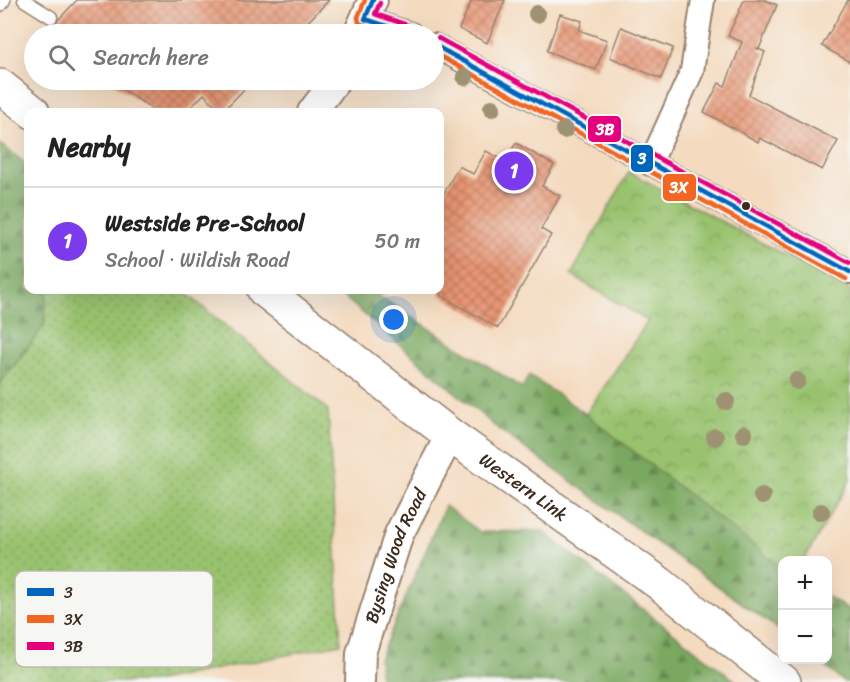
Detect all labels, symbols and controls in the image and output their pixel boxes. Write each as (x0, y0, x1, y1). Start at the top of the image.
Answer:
search box (24, 24, 444, 90)
text: Search here (93, 38, 209, 77)
icon: search (45, 41, 78, 74)
line badge: 3B (587, 115, 622, 143)
text: 3B (595, 115, 615, 144)
text: Nearby (48, 124, 130, 170)
line badge: 3 (630, 144, 654, 173)
text: 3 (637, 144, 647, 173)
pin: 1 (494, 148, 534, 194)
line badge: 3X (662, 173, 697, 202)
text: 3X (668, 173, 689, 202)
unlabelled marker (740, 200, 752, 212)
text: Westside Pre-School (105, 204, 305, 243)
text: 1 (63, 224, 72, 259)
text: 50 m (375, 224, 420, 259)
text: School · Wildish Road (105, 243, 289, 278)
your location (379, 305, 408, 334)
street label: Western Link (472, 444, 575, 530)
street label: Bysing Wood Road (355, 482, 436, 628)
map controls (778, 556, 832, 664)
button: + (778, 556, 832, 610)
legend (15, 571, 213, 667)
text: 3 (64, 578, 73, 607)
text: 3X (64, 605, 84, 634)
button: − (778, 610, 832, 664)
text: 3B (64, 632, 83, 661)

